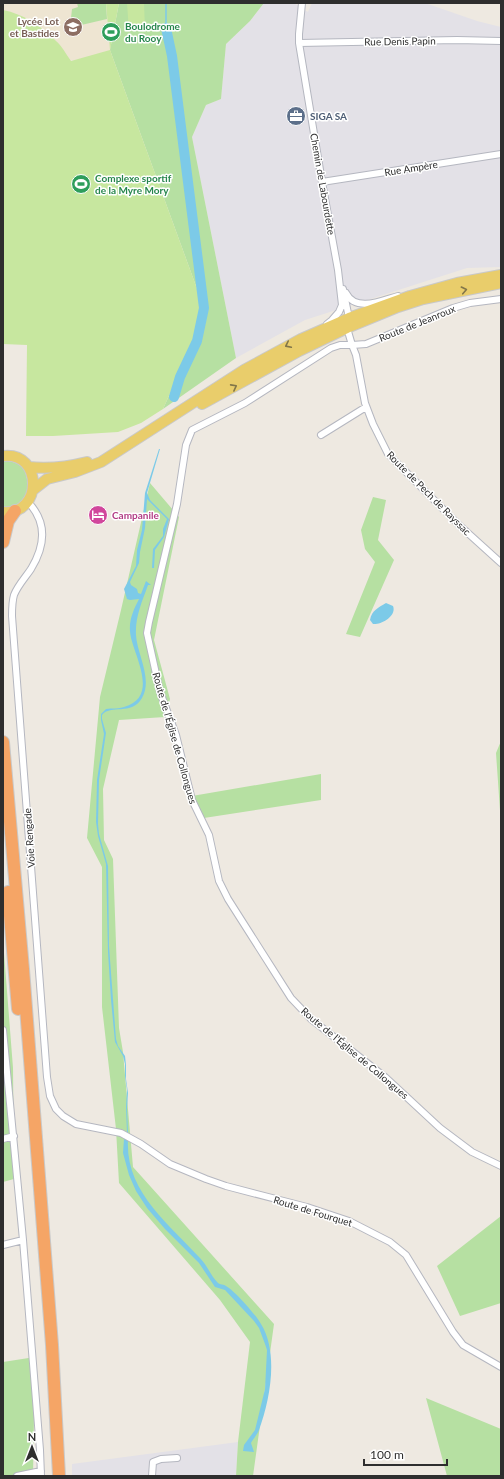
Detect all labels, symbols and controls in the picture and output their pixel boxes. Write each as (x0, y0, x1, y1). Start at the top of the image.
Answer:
place label: Lycée Lot et Bastides (10, 15, 60, 39)
school or university icon: Lycée Lot et Bastides (62, 16, 84, 38)
place label: Boulodrome du Rooy (125, 20, 181, 44)
sports icon: Boulodrome du Rooy (100, 21, 122, 43)
street label: Rue Denis Papin (364, 34, 436, 48)
office icon: SIGA SA (285, 105, 307, 127)
place label: SIGA SA (310, 110, 347, 122)
street label: Chemin de Labourdette (308, 132, 338, 236)
street label: Rue Ampère (384, 158, 438, 178)
place label: Complexe sportif de la Myre Mory (95, 172, 172, 196)
sports icon: Complexe sportif de la Myre Mory (70, 173, 92, 195)
one-way arrow (461, 287, 467, 295)
street label: Route de Jeanroux (377, 302, 457, 344)
one-way arrow (285, 340, 293, 348)
one-way arrow (230, 384, 237, 391)
street label: Route de Pech de Rayssac (384, 448, 474, 538)
hotel icon: Campanile (87, 504, 109, 526)
place label: Campanile (112, 509, 159, 521)
street label: Route de l’Église de Collongues (150, 671, 200, 805)
street label: Voie Rengade (21, 808, 37, 868)
street label: Route de l’Église de Collongues (299, 1005, 411, 1101)
street label: Route de Fourquet (272, 1193, 354, 1229)
north arrow (12, 1427, 52, 1467)
text: N (28, 1430, 36, 1443)
scale bar (364, 1441, 447, 1467)
text: 100 m (370, 1447, 404, 1462)

